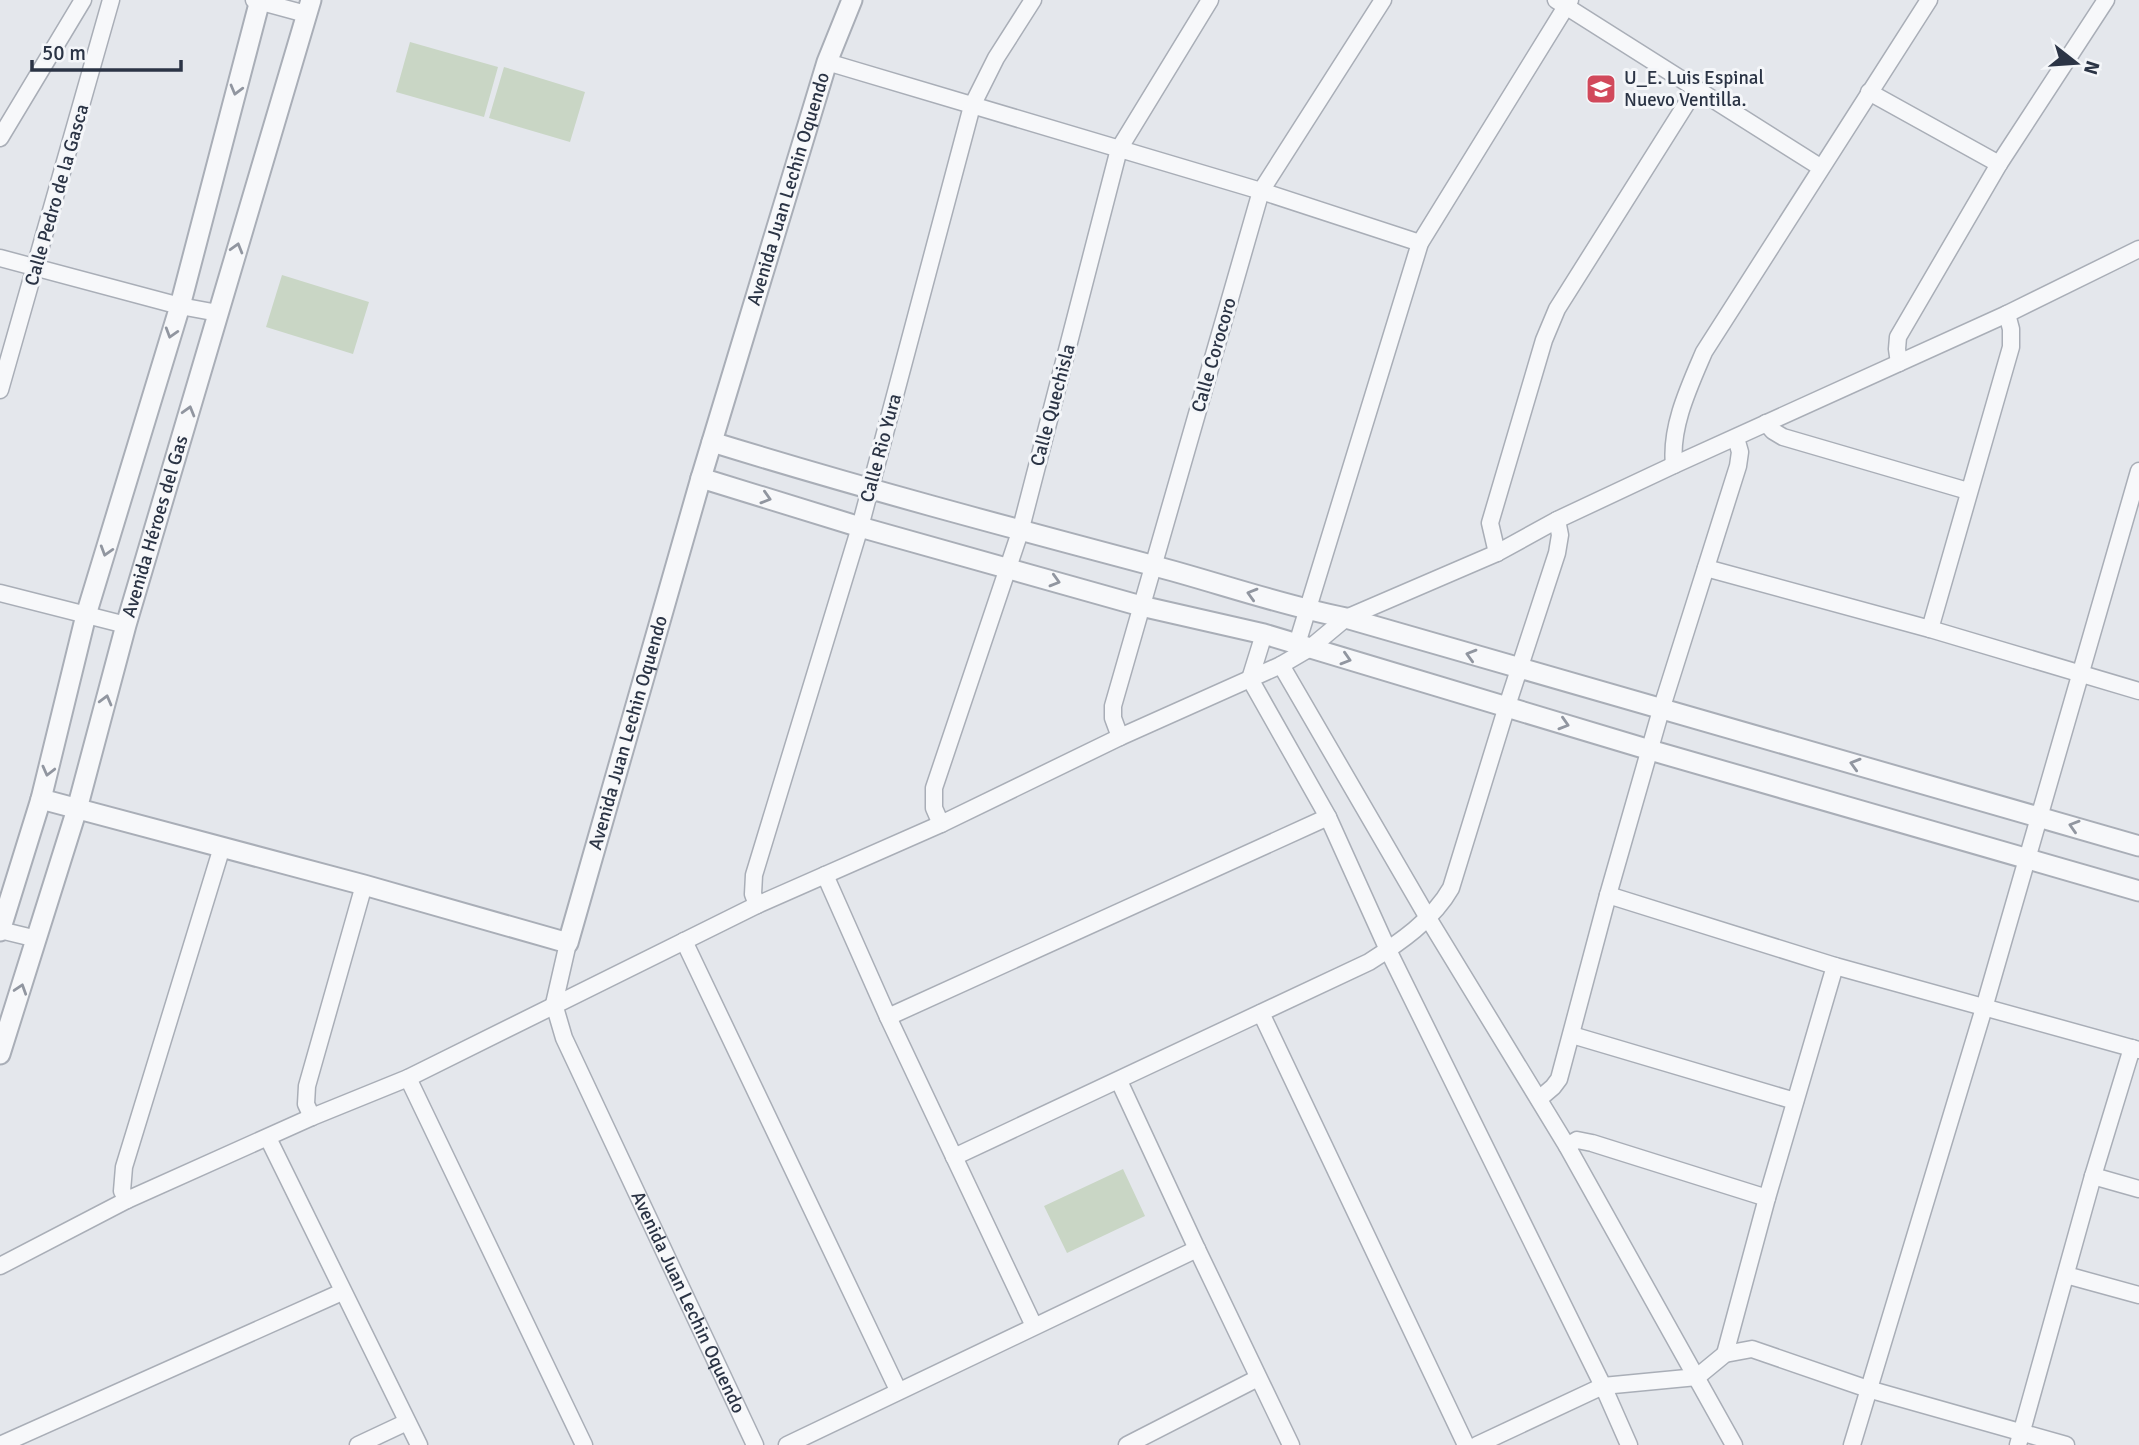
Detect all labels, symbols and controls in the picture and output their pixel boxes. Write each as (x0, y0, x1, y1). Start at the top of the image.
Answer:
scale bar (32, 28, 180, 72)
north arrow (2041, 28, 2111, 98)
text: 50 m (42, 40, 86, 66)
text: N (2078, 58, 2105, 78)
place label: U_E. Luis Espinal Nuevo Ventilla. (1624, 66, 1764, 112)
street label: Avenida Juan Lechin Oquendo (742, 69, 835, 309)
school or university icon: U_E. Luis Espinal Nuevo Ventilla. (1584, 72, 1618, 106)
one-way arrow (230, 84, 244, 96)
street label: Calle Pedro de la Gasca (20, 101, 94, 289)
one-way arrow (229, 242, 244, 254)
street label: Calle Corocoro (1186, 295, 1242, 415)
one-way arrow (165, 327, 180, 339)
street label: Calle Quechisla (1025, 341, 1081, 469)
street label: Calle Rio Yura (855, 391, 907, 505)
one-way arrow (180, 405, 195, 417)
street label: Avenida Héroes del Gas (117, 432, 194, 621)
one-way arrow (760, 490, 772, 505)
one-way arrow (99, 545, 114, 557)
one-way arrow (1049, 573, 1061, 588)
one-way arrow (1246, 588, 1258, 603)
street label: Avenida Juan Lechin Oquendo (583, 613, 673, 853)
one-way arrow (1465, 648, 1477, 663)
one-way arrow (1340, 650, 1352, 665)
one-way arrow (97, 694, 112, 706)
one-way arrow (1557, 716, 1570, 730)
one-way arrow (1849, 758, 1861, 773)
one-way arrow (42, 765, 56, 777)
one-way arrow (2068, 820, 2080, 835)
one-way arrow (12, 983, 27, 995)
street label: Avenida Juan Lechin Oquendo (626, 1187, 750, 1417)

